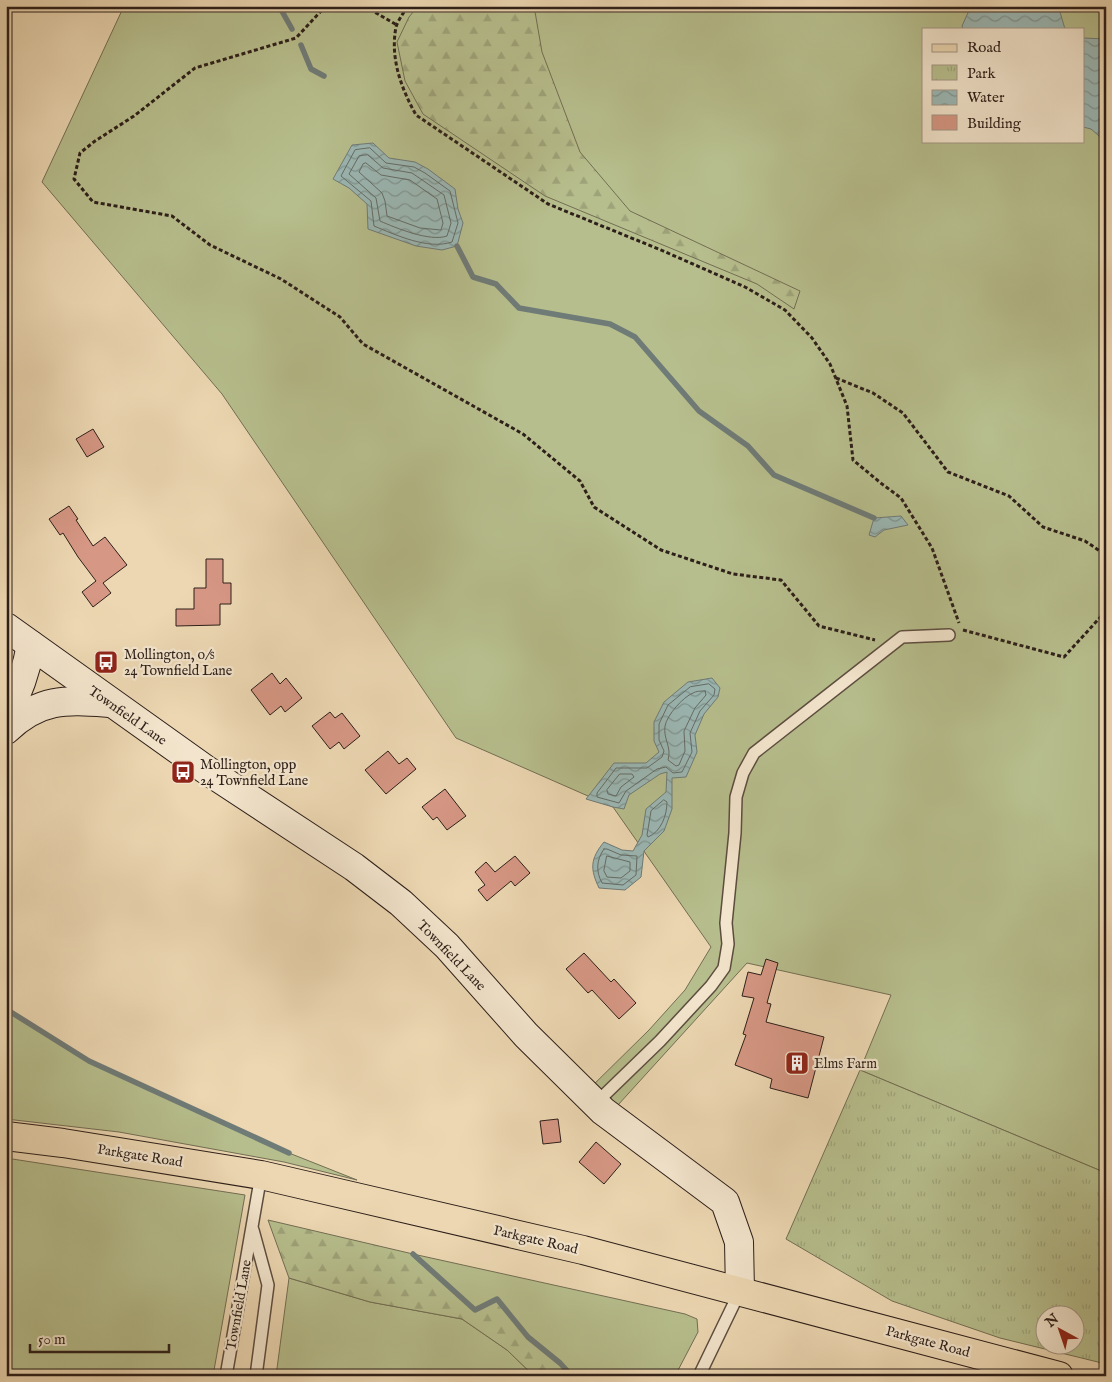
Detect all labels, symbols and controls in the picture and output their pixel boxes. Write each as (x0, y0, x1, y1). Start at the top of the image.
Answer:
legend (922, 28, 1084, 142)
text: Road (967, 38, 1002, 57)
text: Park (967, 64, 997, 83)
text: Water (967, 88, 1005, 107)
text: Building (967, 114, 1022, 133)
place label: Mollington, o/s 24 Townfield Lane (124, 646, 233, 680)
bus stop icon: Mollington, o/s 24 Townfield Lane (93, 649, 119, 675)
street label: Townfield Lane (85, 682, 171, 750)
place label: Mollington, opp 24 Townfield Lane (200, 756, 309, 790)
bus stop icon: Mollington, opp 24 Townfield Lane (170, 759, 196, 785)
street label: Townfield Lane (413, 916, 490, 995)
building icon: Elms Farm (784, 1050, 810, 1076)
place label: Elms Farm (814, 1055, 877, 1073)
street label: Parkgate Road (96, 1140, 184, 1172)
street label: Parkgate Road (492, 1222, 580, 1259)
street label: Townfield Lane (222, 1258, 256, 1352)
north arrow (1034, 1304, 1084, 1354)
text: N (1041, 1310, 1063, 1332)
scale bar (30, 1322, 169, 1354)
street label: Parkgate Road (884, 1322, 972, 1362)
text: 50 m (38, 1330, 66, 1349)

